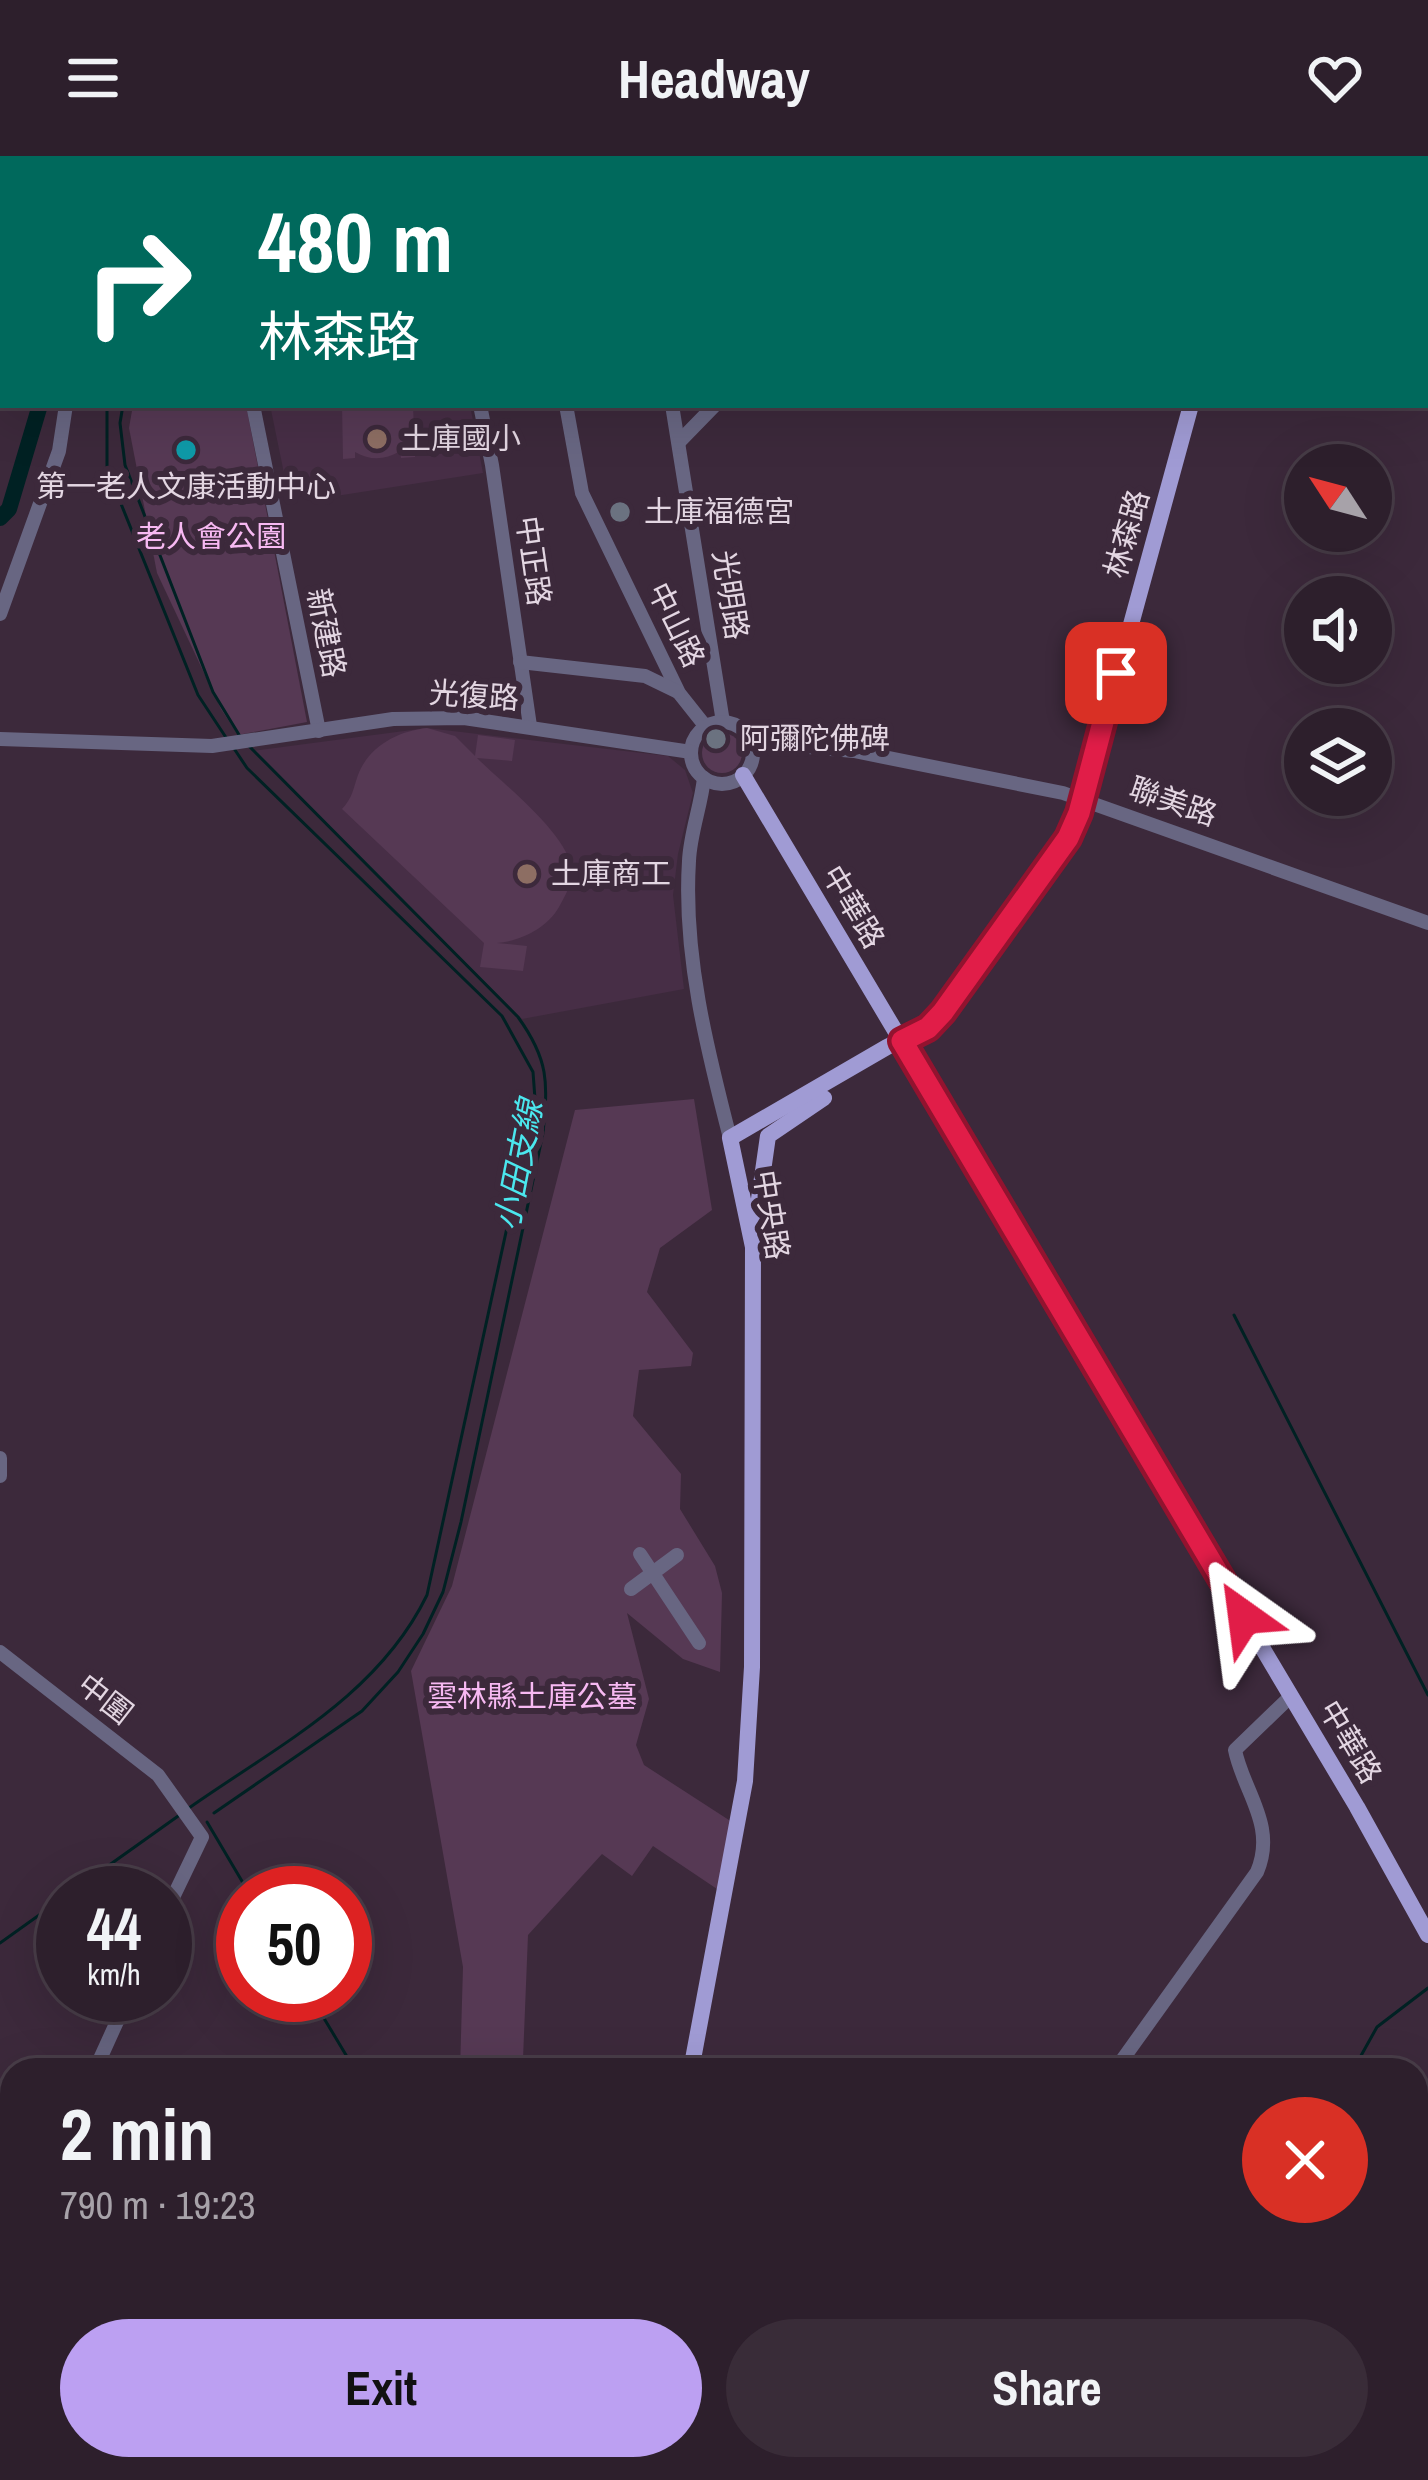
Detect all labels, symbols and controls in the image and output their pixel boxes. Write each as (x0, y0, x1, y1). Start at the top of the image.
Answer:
text: Headway (618, 42, 810, 115)
icon: menu (60, 45, 126, 111)
icon: heart (1302, 45, 1368, 111)
text: 480 m (258, 185, 453, 298)
icon: right (60, 204, 216, 360)
text: 林森路 (258, 300, 420, 373)
place label: 土庫國小 (401, 418, 521, 458)
marker: 土庫國小 (364, 426, 390, 452)
marker: 第一老人文康活動中心 (173, 437, 199, 463)
north arrow (1284, 444, 1392, 552)
map controls (1284, 444, 1392, 816)
place label: 第一老人文康活動中心 (36, 466, 336, 506)
street label: 林森路 (1094, 485, 1158, 582)
place label: 土庫福德宮 (644, 491, 794, 531)
marker: 土庫福德宮 (607, 499, 633, 525)
street label: 中正路 (508, 514, 560, 608)
park label: 老人會公園 (136, 516, 286, 556)
street label: 光明路 (704, 547, 758, 642)
street label: 中山路 (639, 575, 715, 674)
button: sound (1284, 576, 1392, 684)
street label: 新建路 (299, 585, 355, 681)
pin (1065, 622, 1167, 724)
icon: arrive (1083, 640, 1149, 706)
street label: 光復路 (428, 672, 520, 718)
button: layers (1284, 708, 1392, 816)
place label: 阿彌陀佛碑 (740, 718, 890, 758)
marker: 阿彌陀佛碑 (703, 726, 729, 752)
street label: 聯美路 (1124, 767, 1222, 835)
place label: 土庫商工 (551, 853, 671, 893)
street label: 中華路 (814, 858, 894, 955)
marker: 土庫商工 (514, 861, 540, 887)
water label: 小田支線 (484, 1092, 553, 1234)
street label: 中央路 (745, 1167, 799, 1262)
position arrow (1181, 1554, 1307, 1680)
street label: 中圍 (70, 1664, 142, 1732)
park label: 雲林縣土庫公墓 (427, 1676, 637, 1716)
street label: 中華路 (1311, 1693, 1391, 1790)
speed limit sign: 50 (216, 1866, 372, 2022)
text: 44 (87, 1888, 141, 1969)
text: km/h (87, 1954, 141, 1994)
text: 2 min (60, 2085, 214, 2182)
button: close (1242, 2097, 1368, 2223)
text: 790 m · 19:23 (60, 2179, 256, 2231)
button: Exit (60, 2319, 702, 2457)
button: Share (726, 2319, 1368, 2457)

